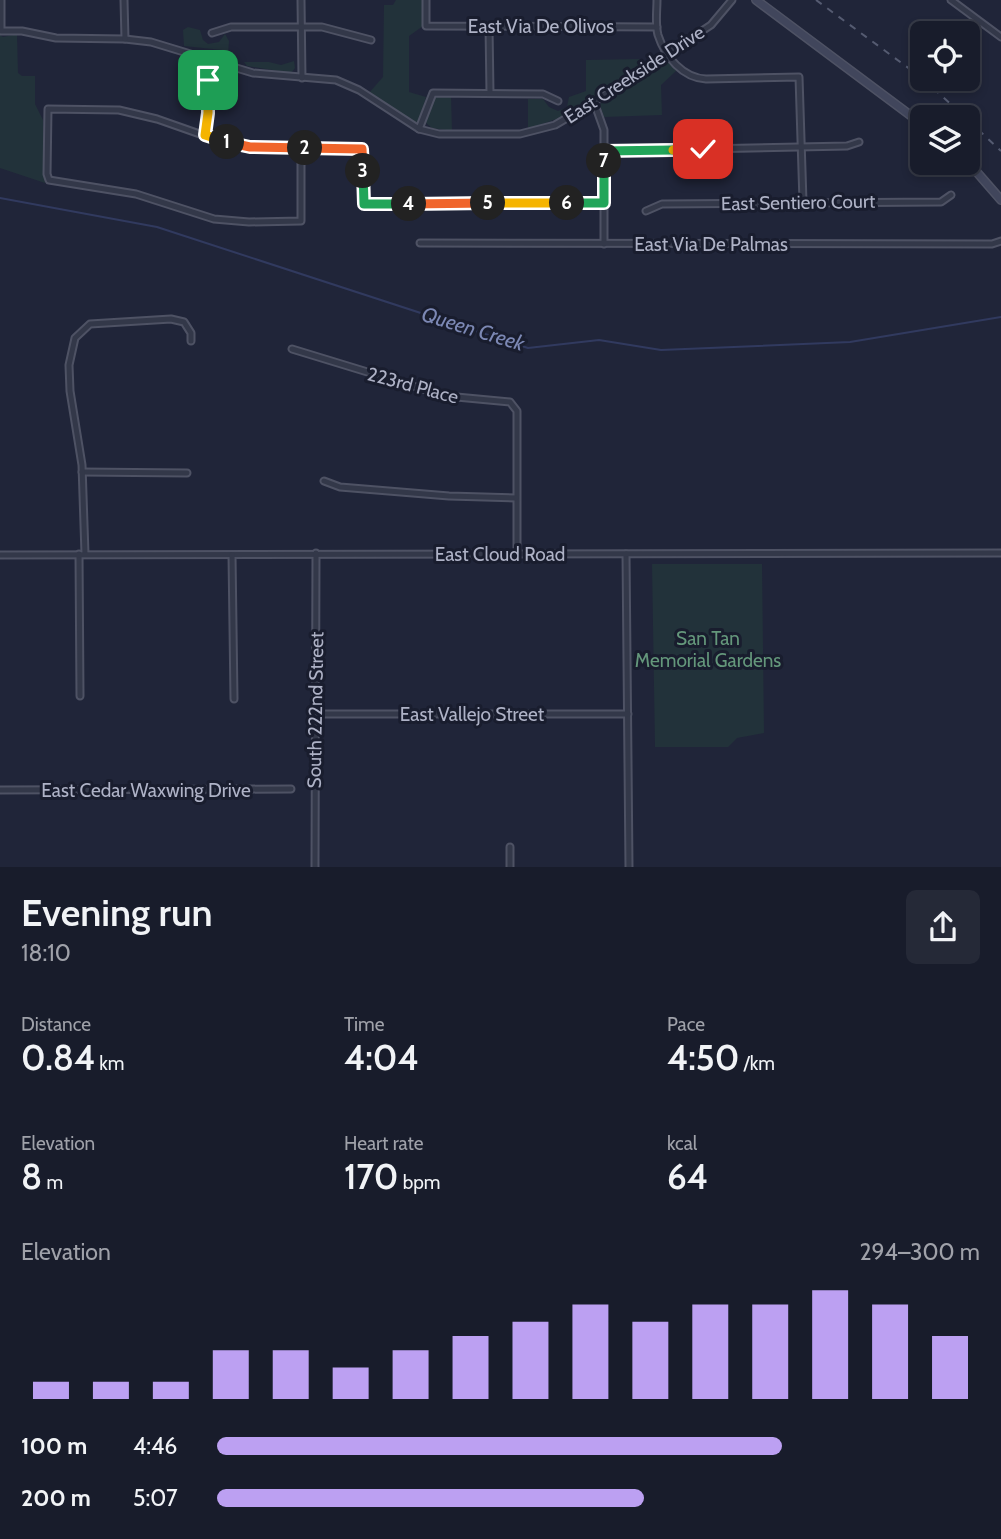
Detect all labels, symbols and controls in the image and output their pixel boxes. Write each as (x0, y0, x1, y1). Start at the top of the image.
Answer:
street label: East Via De Olivos (468, 15, 614, 38)
street label: East Creekside Drive (560, 20, 709, 128)
map controls (910, 21, 980, 175)
button: locate (910, 21, 980, 91)
pin (178, 50, 238, 110)
icon: arrive (189, 61, 227, 99)
button: layers (910, 105, 980, 175)
pin (673, 119, 733, 179)
pin: 1 (210, 124, 244, 160)
text: 1 (223, 130, 230, 153)
pin: 2 (288, 130, 322, 166)
icon: check (684, 130, 722, 168)
text: 2 (299, 136, 310, 159)
pin: 7 (586, 144, 622, 178)
text: 7 (599, 149, 608, 172)
pin: 3 (346, 154, 380, 188)
text: 3 (357, 159, 368, 182)
pin: 4 (392, 186, 426, 222)
pin: 5 (470, 186, 505, 220)
pin: 6 (550, 186, 584, 220)
street label: East Sentiero Court (721, 190, 876, 215)
text: 5 (482, 191, 493, 214)
text: 6 (561, 191, 572, 214)
text: 4 (403, 192, 414, 215)
street label: East Via De Palmas (634, 233, 788, 256)
water label: Queen Creek (419, 301, 528, 356)
street label: 223rd Place (365, 362, 461, 409)
street label: East Cloud Road (435, 543, 565, 566)
park label: San Tan Memorial Gardens (635, 627, 781, 672)
street label: South 222nd Street (303, 631, 328, 789)
street label: East Vallejo Street (400, 703, 545, 726)
street label: East Cedar Waxwing Drive (41, 779, 251, 802)
text: Evening run (21, 889, 213, 936)
button: share (906, 890, 980, 964)
text: 18:10 (21, 939, 71, 967)
text: Distance (21, 1013, 91, 1036)
text: Time (344, 1013, 384, 1036)
text: Pace (667, 1013, 705, 1036)
text: 0.84 (21, 1036, 95, 1079)
text: 4:04 (344, 1036, 419, 1079)
text: 4:50 (667, 1036, 739, 1079)
text: km (95, 1052, 125, 1075)
text: /km (739, 1052, 775, 1075)
text: Elevation (21, 1132, 95, 1155)
text: Heart rate (344, 1132, 424, 1155)
text: kcal (667, 1132, 697, 1155)
text: 8 (21, 1155, 42, 1198)
text: 170 (344, 1155, 398, 1198)
text: 64 (667, 1155, 708, 1198)
text: m (42, 1171, 63, 1194)
text: bpm (398, 1171, 441, 1194)
text: Elevation (21, 1238, 111, 1266)
text: 294–300 m (859, 1238, 980, 1266)
text: 100 m (21, 1432, 87, 1460)
text: 4:46 (133, 1432, 177, 1460)
text: 200 m (21, 1484, 91, 1512)
text: 5:07 (133, 1484, 178, 1512)

